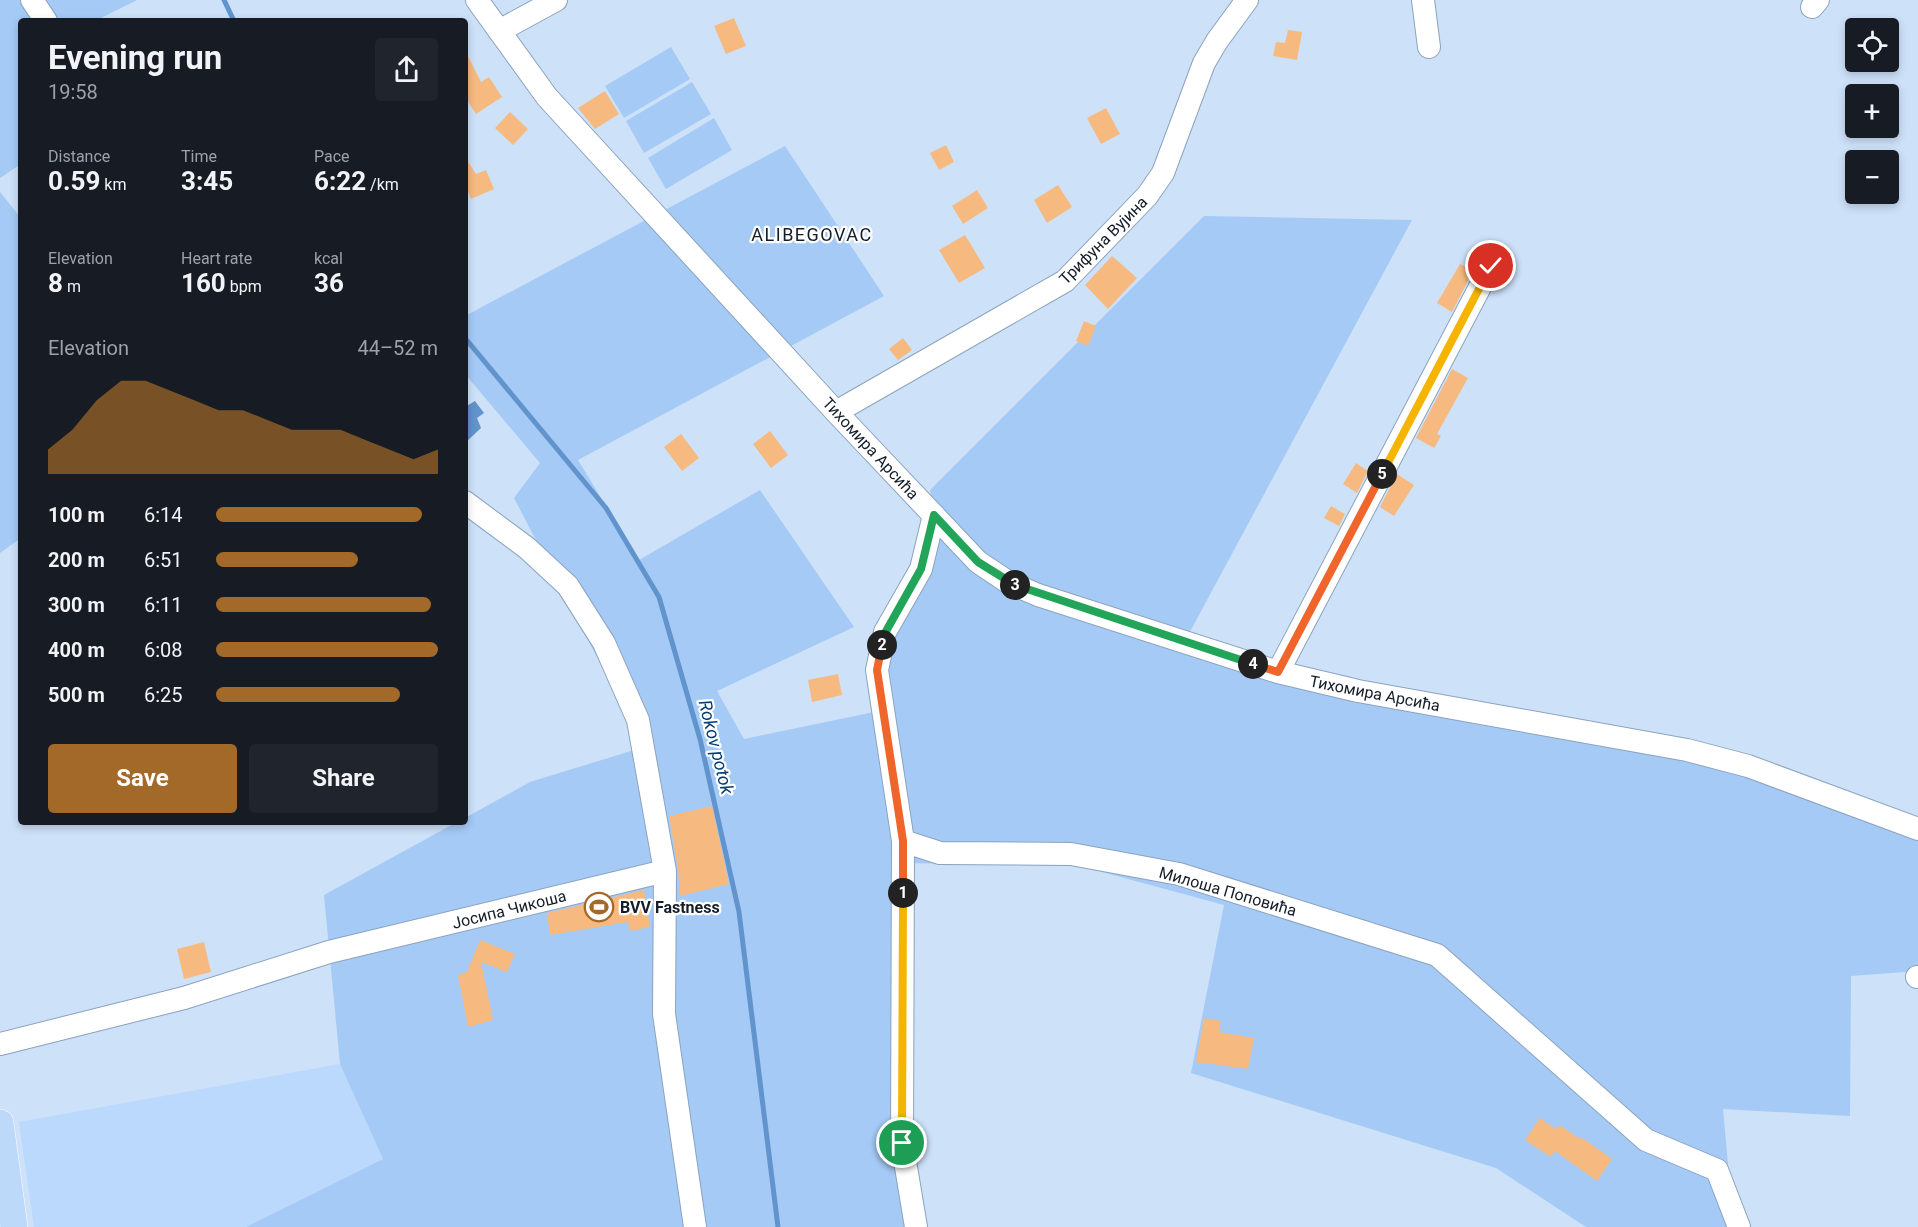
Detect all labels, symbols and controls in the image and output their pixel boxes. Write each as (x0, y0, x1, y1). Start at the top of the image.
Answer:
map controls (1845, 18, 1899, 204)
button: locate (1845, 18, 1899, 72)
text: Evening run (48, 38, 222, 77)
button: share (375, 38, 438, 101)
text: 19:58 (48, 80, 98, 104)
button: + (1845, 84, 1899, 138)
text: Distance (48, 147, 110, 166)
text: Time (181, 147, 217, 166)
text: Pace (314, 147, 350, 166)
button: − (1845, 150, 1899, 204)
text: 0.59 (48, 166, 100, 196)
text: 3:45 (181, 166, 233, 196)
text: 6:22 (314, 166, 366, 196)
text: km (100, 175, 126, 194)
text: /km (366, 175, 399, 194)
street label: Трифуна Вујина (1055, 192, 1151, 288)
district label: ALIBEGOVAC (751, 224, 873, 245)
pin (1465, 240, 1516, 291)
text: Elevation (48, 249, 113, 268)
text: Heart rate (181, 249, 252, 268)
text: kcal (314, 249, 343, 268)
icon: check (1474, 249, 1507, 282)
text: 8 (48, 268, 63, 298)
text: 160 (181, 268, 226, 298)
text: 36 (314, 268, 344, 298)
text: m (63, 277, 81, 296)
text: bpm (226, 277, 262, 296)
text: Elevation (48, 336, 129, 360)
text: 44–52 m (357, 336, 438, 360)
street label: Тихомира Арсића (819, 393, 923, 503)
pin: 5 (1367, 459, 1397, 489)
text: 5 (1377, 464, 1387, 483)
text: 100 m (48, 503, 105, 527)
text: 6:14 (144, 503, 183, 527)
text: 200 m (48, 548, 105, 572)
text: 6:51 (144, 548, 183, 572)
pin: 3 (1000, 570, 1030, 600)
text: 3 (1010, 575, 1020, 594)
text: 300 m (48, 593, 105, 617)
text: 6:11 (144, 593, 183, 617)
pin: 2 (867, 630, 897, 660)
text: 2 (877, 635, 887, 654)
text: 400 m (48, 638, 105, 662)
text: 6:08 (144, 638, 183, 662)
pin: 4 (1238, 649, 1268, 679)
text: 4 (1248, 654, 1258, 673)
street label: Тихомира Арсића (1308, 672, 1442, 715)
text: 500 m (48, 683, 105, 707)
text: 6:25 (144, 683, 183, 707)
water label: Rokov potok (695, 698, 739, 797)
button: Save (48, 744, 237, 813)
button: Share (249, 744, 438, 813)
street label: Милоша Поповића (1157, 863, 1299, 920)
pin: 1 (888, 878, 918, 908)
text: 1 (898, 883, 908, 902)
street label: Јосипа Чикоша (450, 886, 568, 933)
sports icon: BVV Fastness (583, 891, 615, 923)
place label: BVV Fastness (620, 898, 720, 917)
pin (876, 1117, 927, 1168)
icon: arrive (885, 1126, 918, 1159)

